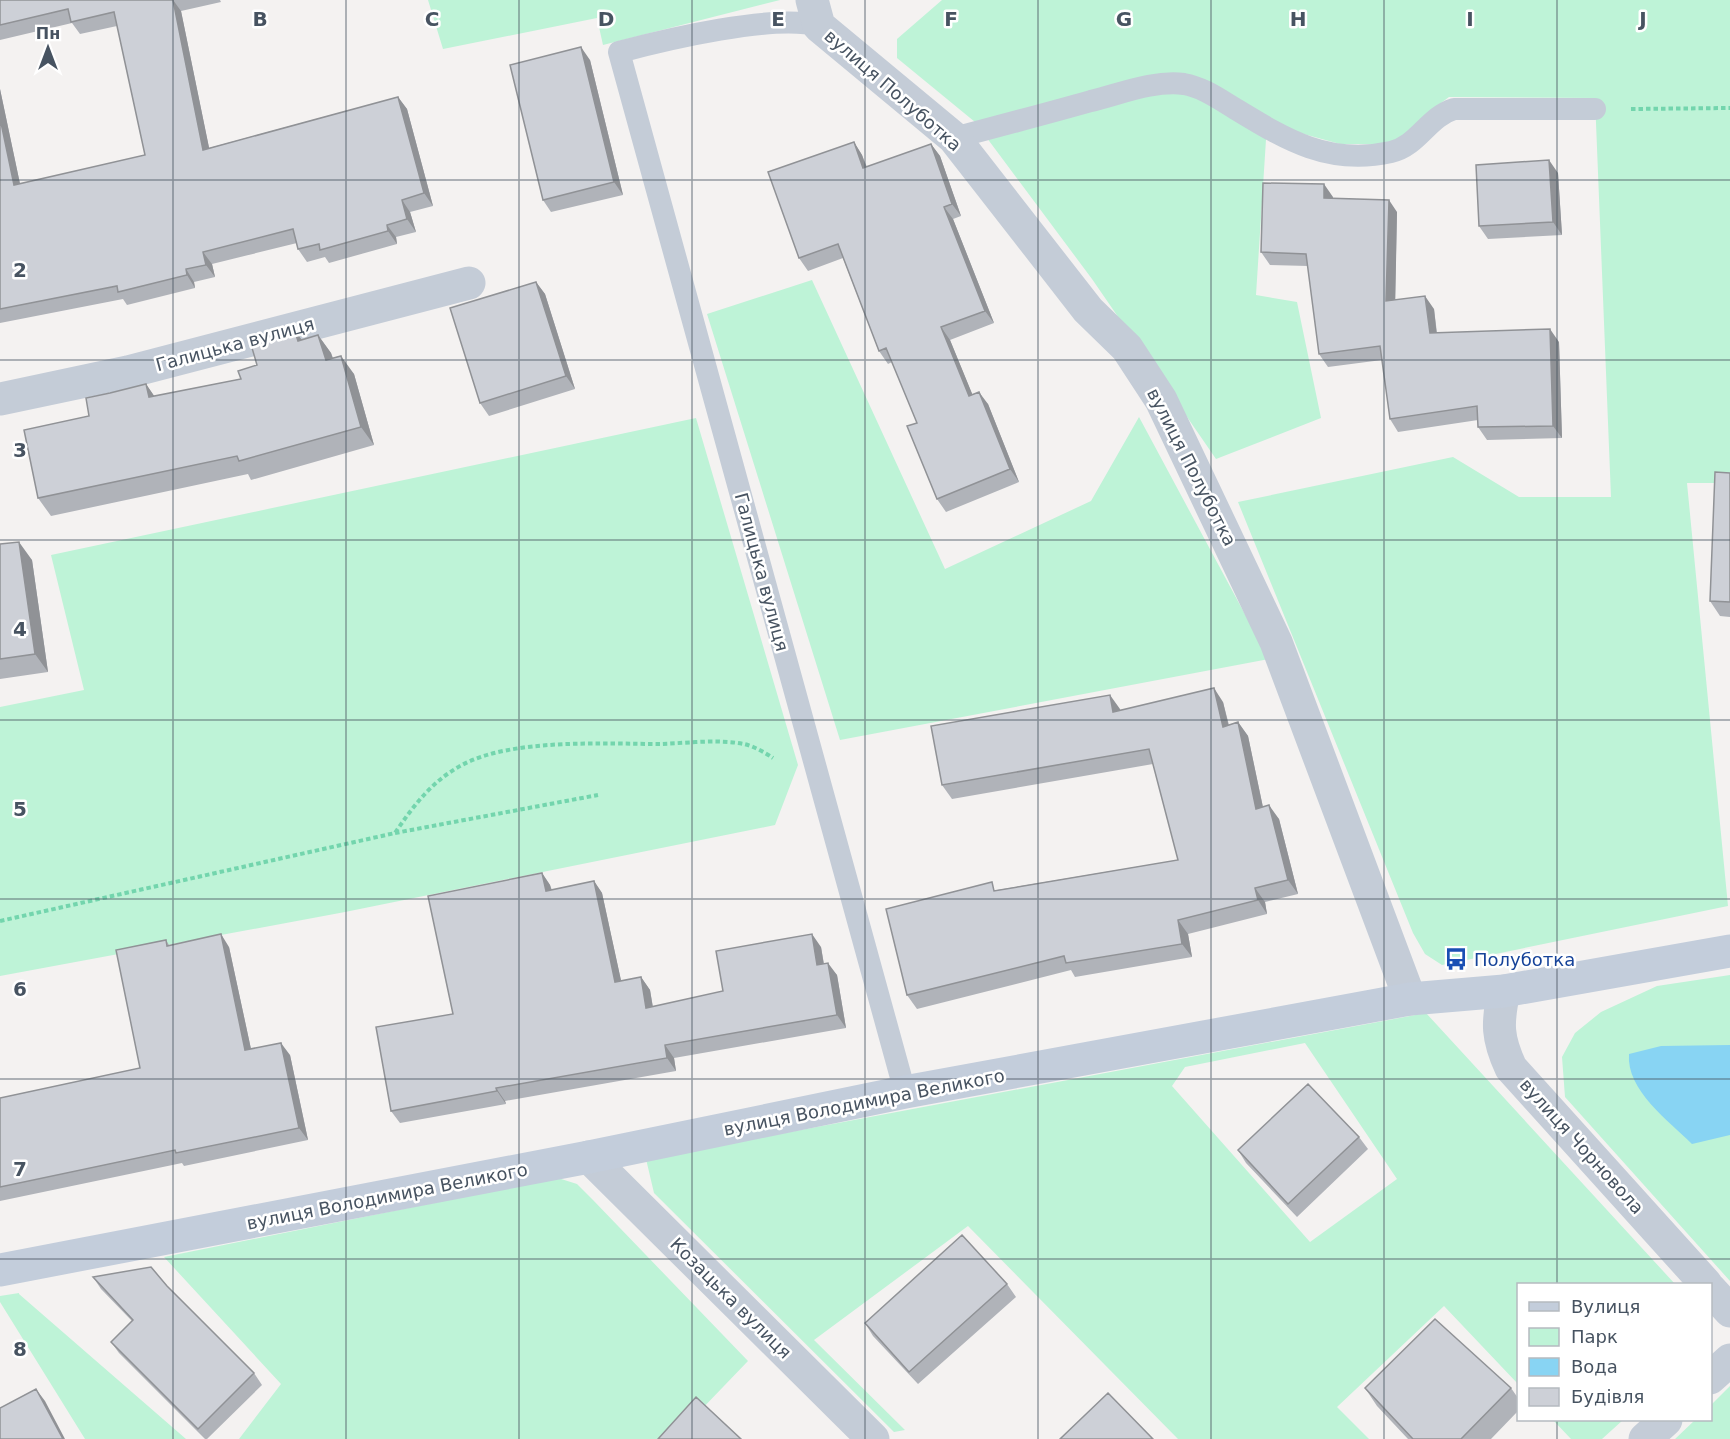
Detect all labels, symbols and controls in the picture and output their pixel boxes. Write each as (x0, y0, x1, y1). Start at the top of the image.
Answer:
text: B (252, 7, 268, 31)
text: C (425, 7, 439, 31)
text: D (598, 7, 614, 31)
text: E (771, 7, 785, 31)
text: F (944, 7, 958, 31)
text: G (1116, 7, 1132, 31)
text: H (1290, 7, 1306, 31)
text: I (1466, 7, 1474, 31)
text: J (1637, 7, 1647, 31)
north arrow (18, 18, 78, 78)
text: Пн (36, 24, 60, 43)
street label: вулиця Полуботка (820, 25, 966, 155)
text: 2 (13, 258, 27, 282)
street label: Галицька вулиця (153, 313, 317, 375)
street label: вулиця Полуботка (1143, 384, 1241, 550)
text: 3 (13, 438, 27, 462)
street label: Галицька вулиця (731, 490, 793, 654)
text: 4 (13, 617, 27, 641)
text: 5 (13, 797, 27, 821)
bus stop icon: Полуботка (1443, 946, 1469, 972)
place label: Полуботка (1474, 949, 1575, 970)
text: 6 (13, 977, 27, 1001)
street label: вулиця Володимира Великого (722, 1064, 1006, 1140)
street label: вулиця Чорновола (1516, 1074, 1648, 1218)
text: 7 (13, 1157, 27, 1181)
street label: вулиця Володимира Великого (245, 1158, 529, 1234)
street label: Козацька вулиця (666, 1233, 796, 1363)
legend (1517, 1283, 1712, 1421)
text: Вулиця (1571, 1296, 1640, 1317)
text: Парк (1571, 1326, 1618, 1347)
text: 8 (13, 1337, 27, 1361)
text: Вода (1571, 1356, 1618, 1377)
text: Будівля (1571, 1386, 1644, 1407)

